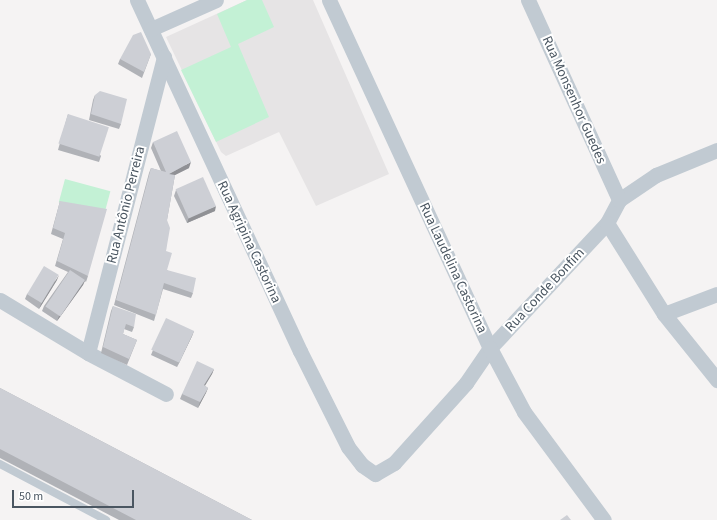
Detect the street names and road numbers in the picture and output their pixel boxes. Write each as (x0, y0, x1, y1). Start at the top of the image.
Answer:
street label: Rua Monsenhor Guedes (538, 34, 610, 166)
street label: Rua Antônio Perreira (103, 145, 149, 265)
street label: Rua Agripina Castorina (213, 178, 285, 306)
street label: Rua Laudelina Castorina (415, 200, 491, 336)
street label: Rua Conde Bonfim (502, 244, 588, 336)

